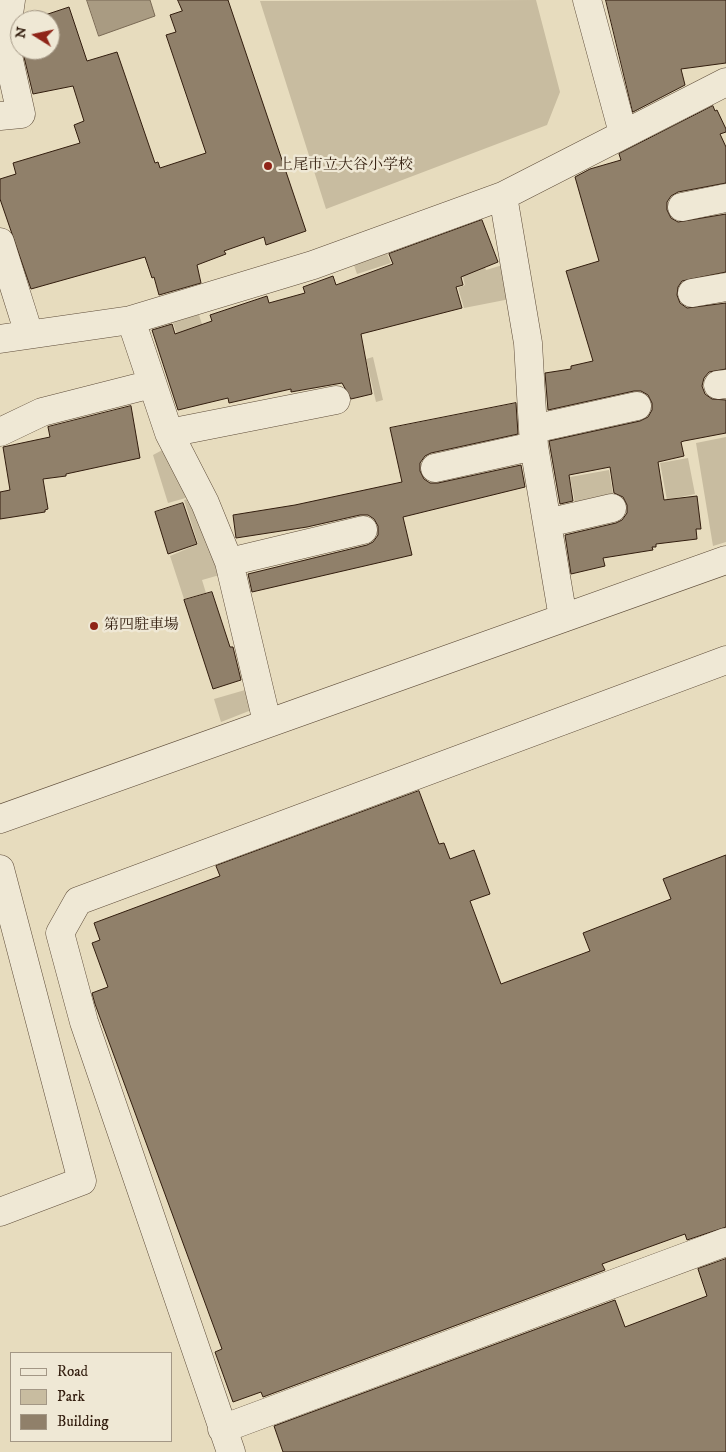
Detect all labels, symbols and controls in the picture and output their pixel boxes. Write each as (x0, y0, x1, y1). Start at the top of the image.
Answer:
north arrow (10, 10, 60, 60)
text: N (11, 25, 31, 40)
place label: 上尾市立大谷小学校 (278, 157, 413, 175)
marker: 上尾市立大谷小学校 (262, 160, 274, 172)
place label: 第四駐車場 (104, 617, 179, 635)
marker: 第四駐車場 (88, 620, 100, 632)
legend (10, 1352, 172, 1442)
text: Road (57, 1362, 88, 1381)
text: Park (57, 1387, 85, 1406)
text: Building (57, 1412, 109, 1431)

